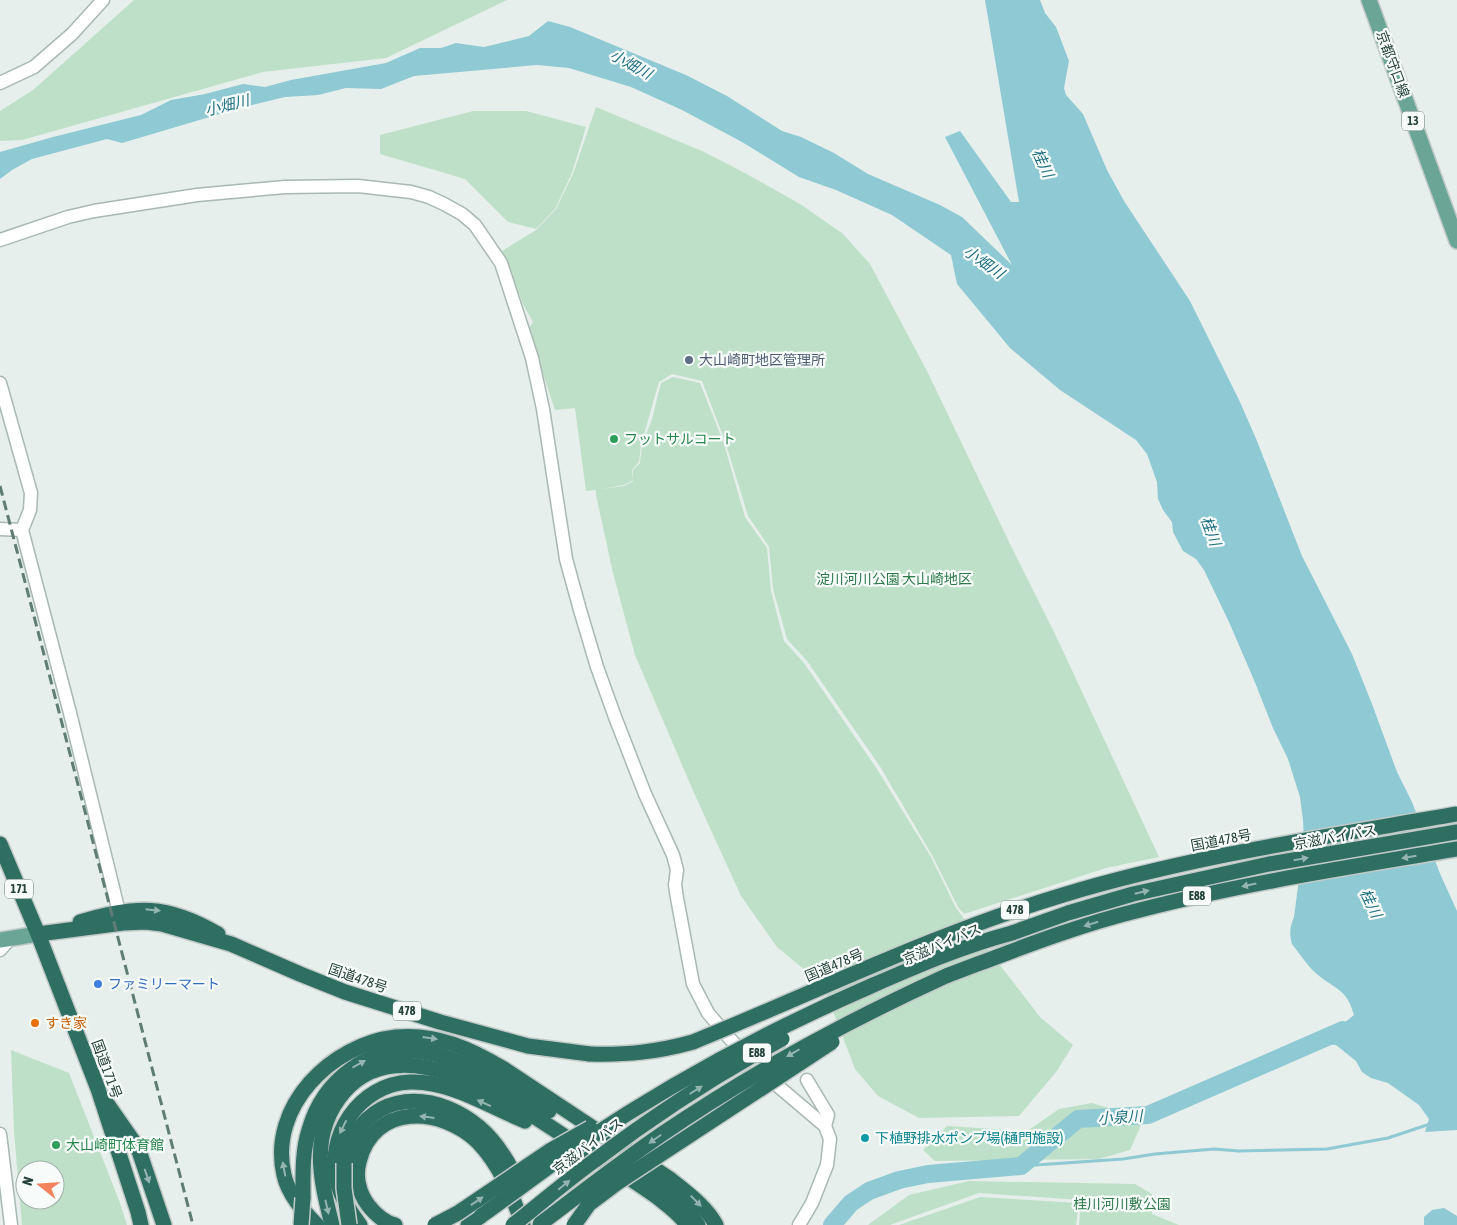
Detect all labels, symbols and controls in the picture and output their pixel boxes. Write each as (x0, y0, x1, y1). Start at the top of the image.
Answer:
street label: 京都守口線 (1374, 28, 1412, 100)
water label: 小畑川 (607, 46, 657, 83)
water label: 小畑川 (203, 91, 253, 119)
road number: 13 (1402, 112, 1424, 130)
water label: 桂川 (1029, 146, 1058, 182)
water label: 小畑川 (961, 242, 1009, 283)
place label: 大山崎町地区管理所 (699, 352, 825, 368)
marker: 大山崎町地区管理所 (683, 354, 695, 366)
place label: フットサルコート (624, 431, 736, 447)
marker: フットサルコート (608, 433, 620, 445)
water label: 桂川 (1198, 514, 1225, 550)
park label: 淀川河川公園 大山崎地区 (816, 571, 972, 587)
street label: 京滋バイパス (1292, 822, 1378, 852)
street label: 国道478号 (1189, 826, 1253, 854)
one-way arrow (1401, 853, 1417, 861)
one-way arrow (1294, 854, 1310, 862)
road number: 171 (5, 880, 33, 899)
one-way arrow (1241, 882, 1257, 890)
road number: E88 (1183, 886, 1211, 906)
water label: 桂川 (1357, 886, 1386, 922)
one-way arrow (1135, 888, 1150, 896)
road number: 478 (1001, 900, 1029, 920)
one-way arrow (145, 906, 161, 914)
street label: 京滋バイパス (900, 920, 984, 968)
one-way arrow (1084, 921, 1099, 929)
street label: 国道478号 (802, 946, 866, 984)
street label: 国道478号 (326, 960, 390, 996)
place label: ファミリーマート (108, 976, 220, 992)
marker: ファミリーマート (92, 978, 104, 990)
road number: 478 (393, 1001, 421, 1020)
place label: すき家 (45, 1015, 87, 1031)
marker: すき家 (29, 1017, 41, 1029)
one-way arrow (422, 1035, 438, 1043)
street label: 国道171号 (89, 1037, 125, 1101)
road number: E88 (743, 1044, 771, 1062)
one-way arrow (786, 1048, 799, 1057)
one-way arrow (352, 1060, 366, 1068)
one-way arrow (689, 1085, 702, 1095)
one-way arrow (477, 1099, 491, 1107)
water label: 小泉川 (1097, 1107, 1145, 1127)
one-way arrow (418, 1113, 434, 1121)
street label: 京滋バイパス (550, 1114, 626, 1178)
one-way arrow (339, 1120, 347, 1134)
place label: 下植野排水ポンプ場(樋門施設) (875, 1130, 1063, 1146)
marker: 下植野排水ポンプ場(樋門施設) (859, 1132, 871, 1144)
one-way arrow (648, 1134, 662, 1144)
place label: 大山崎町体育館 (66, 1137, 164, 1153)
marker: 大山崎町体育館 (50, 1139, 62, 1151)
north arrow (15, 1160, 65, 1210)
one-way arrow (279, 1161, 287, 1177)
one-way arrow (144, 1169, 152, 1184)
text: N (19, 1175, 36, 1187)
one-way arrow (557, 1179, 570, 1190)
one-way arrow (690, 1195, 702, 1207)
one-way arrow (471, 1196, 484, 1206)
park label: 桂川河川敷公園 (1073, 1196, 1171, 1212)
one-way arrow (323, 1199, 331, 1214)

